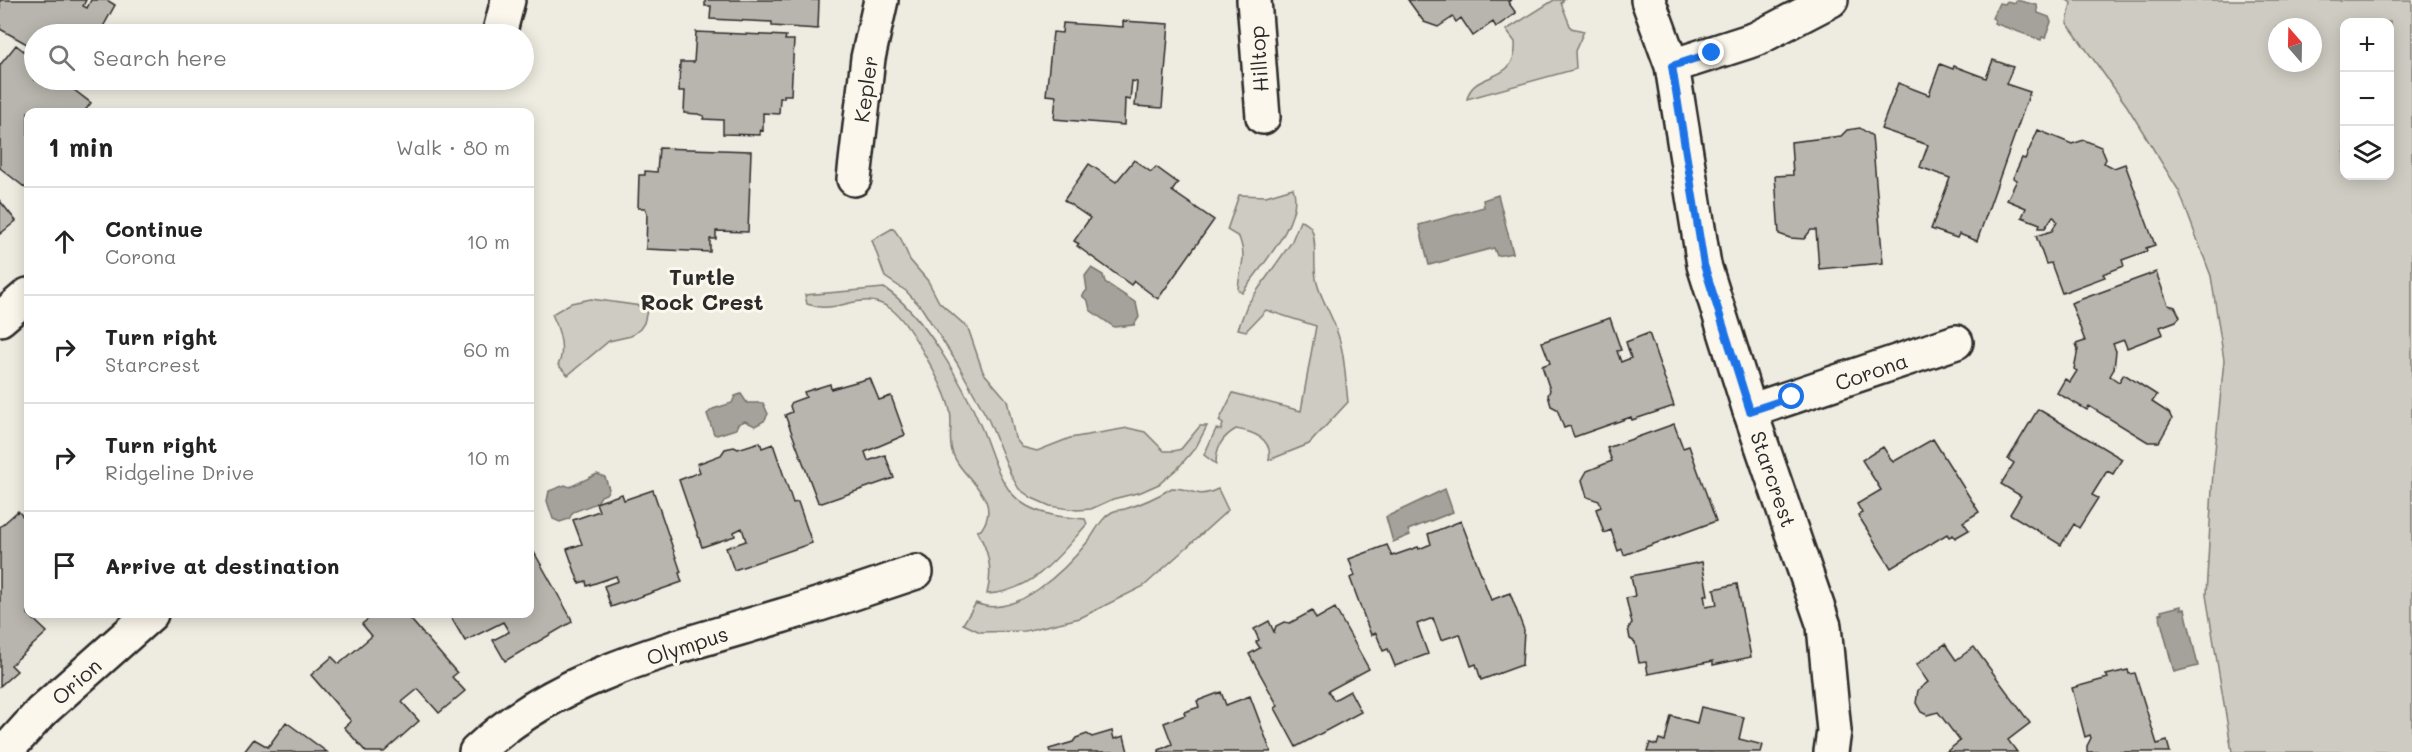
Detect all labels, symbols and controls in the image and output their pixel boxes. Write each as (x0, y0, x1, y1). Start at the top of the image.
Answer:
north arrow (2268, 18, 2322, 72)
map controls (2340, 18, 2394, 180)
button: + (2340, 18, 2394, 72)
search box (24, 24, 534, 90)
street label: Hilltop (1242, 25, 1274, 93)
route end (1698, 39, 1724, 65)
icon: search (45, 41, 78, 74)
text: Search here (93, 43, 227, 72)
street label: Kepler (847, 54, 883, 124)
button: − (2340, 72, 2394, 126)
button: layers (2340, 126, 2394, 180)
text: 1 min (48, 130, 113, 164)
text: Walk · 80 m (396, 134, 510, 160)
text: Continue (105, 214, 203, 243)
icon: ahead (48, 225, 81, 258)
text: 10 m (466, 228, 510, 254)
text: Corona (105, 243, 177, 269)
district label: Turtle Rock Crest (640, 262, 764, 316)
text: Turn right (105, 322, 217, 351)
icon: right (48, 333, 81, 366)
text: 60 m (463, 336, 510, 362)
street label: Corona (1831, 346, 1911, 396)
text: Starcrest (105, 351, 200, 377)
route start (1778, 383, 1804, 409)
street label: Starcrest (1745, 427, 1803, 531)
text: Turn right (105, 430, 217, 459)
icon: right (48, 441, 81, 474)
text: 10 m (466, 444, 510, 470)
text: Ridgeline Drive (105, 459, 254, 485)
icon: arrive (48, 549, 81, 582)
text: Arrive at destination (105, 551, 340, 580)
street label: Olympus (643, 619, 731, 671)
street label: Orion (46, 652, 106, 710)

